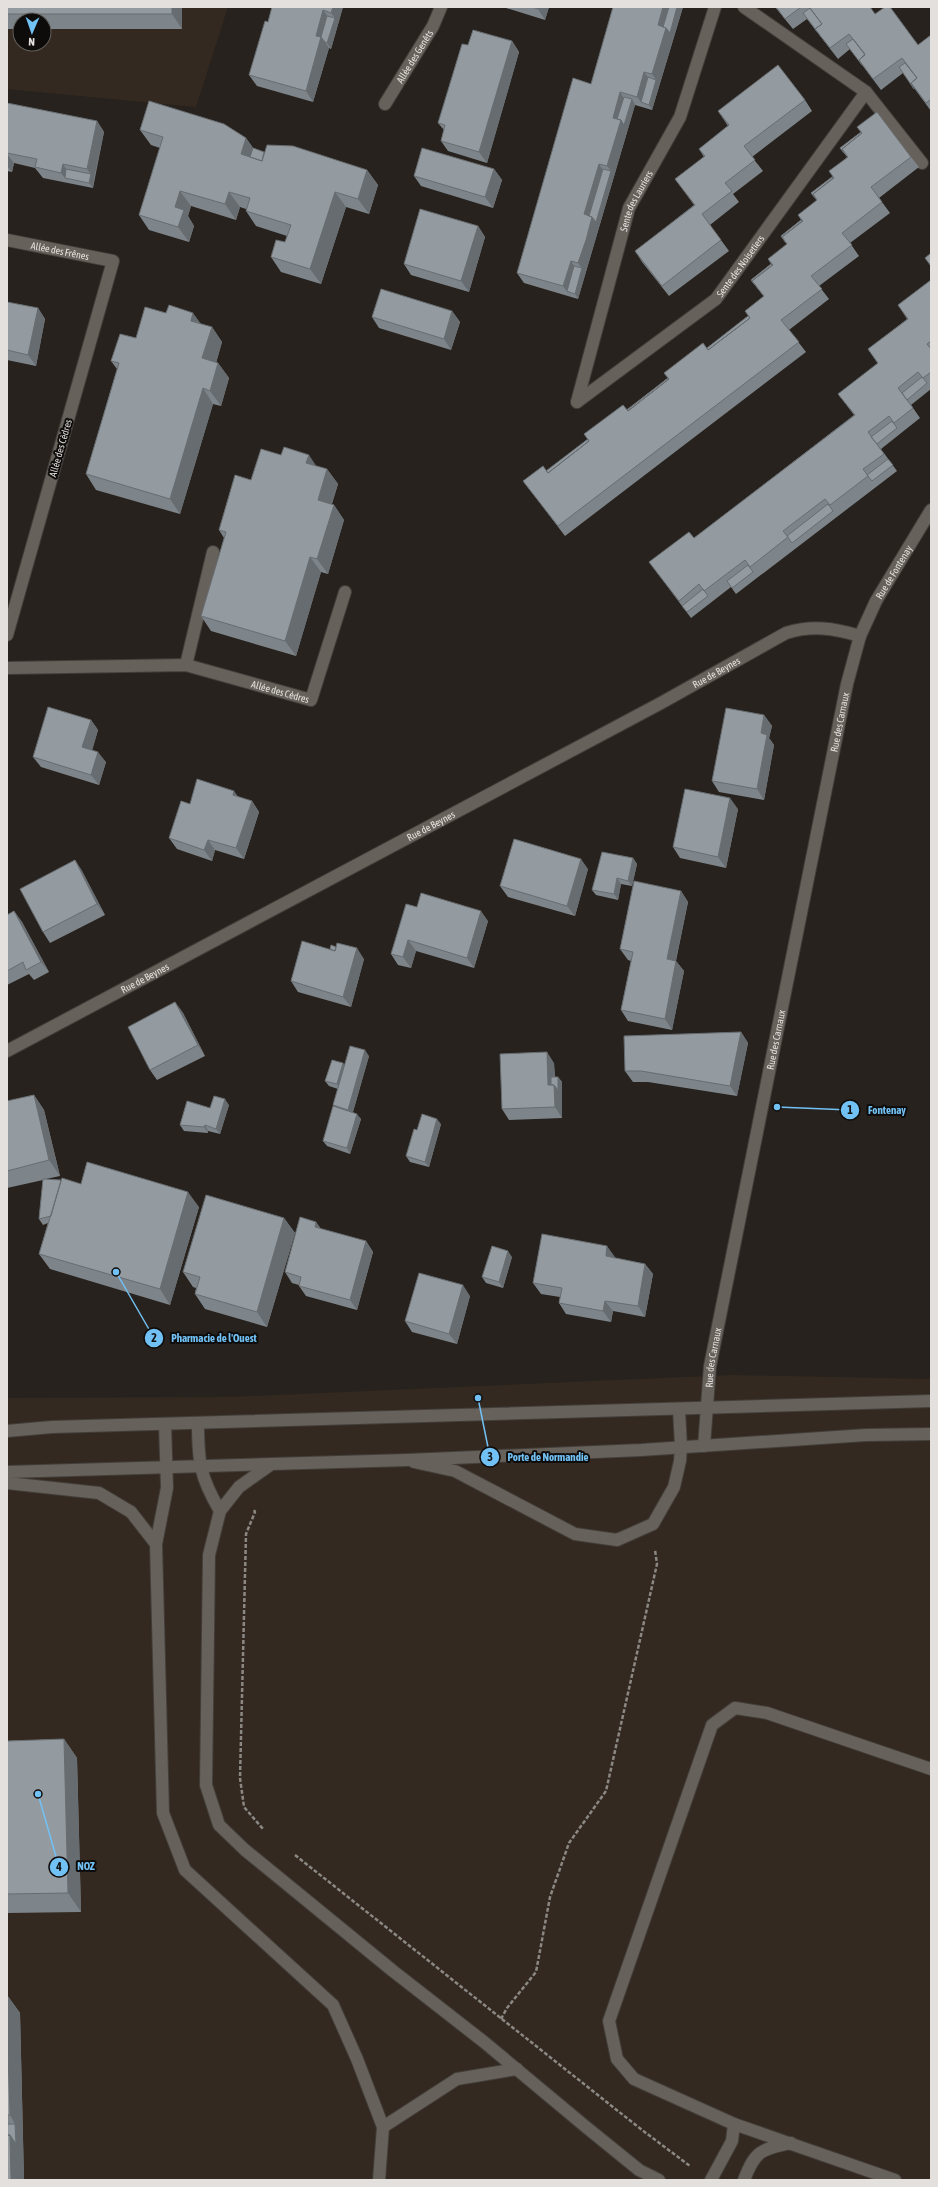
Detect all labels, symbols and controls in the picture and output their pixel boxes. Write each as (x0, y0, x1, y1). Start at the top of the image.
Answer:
north arrow (12, 12, 52, 52)
street label: Allée des Genêts (394, 28, 436, 85)
text: N (28, 36, 35, 48)
street label: Sente des Lauriers (618, 168, 655, 233)
street label: Sente des Noisetiers (714, 233, 767, 299)
street label: Allée des Frênes (30, 240, 90, 262)
street label: Allée des Cèdres (47, 418, 74, 478)
street label: Rue de Fontenay (874, 543, 914, 601)
street label: Rue de Beynes (691, 655, 742, 690)
street label: Allée des Cèdres (250, 679, 311, 705)
street label: Rue des Carnaux (828, 691, 851, 753)
street label: Rue de Beynes (405, 809, 457, 843)
street label: Rue de Beynes (119, 961, 171, 995)
street label: Rue des Carnaux (765, 1009, 787, 1071)
callout: Fontenay (840, 1098, 914, 1121)
text: 1 (847, 1103, 853, 1117)
text: Fontenay (868, 1104, 906, 1116)
callout: Pharmacie de l'Ouest (144, 1327, 265, 1350)
street label: Rue des Carnaux (703, 1327, 724, 1388)
text: 2 (151, 1331, 157, 1345)
text: Pharmacie de l'Ouest (171, 1332, 258, 1344)
callout: Porte de Normandie (480, 1445, 597, 1468)
text: 3 (487, 1450, 493, 1464)
text: Porte de Normandie (508, 1451, 588, 1463)
callout: NOZ (49, 1855, 102, 1878)
text: 4 (55, 1860, 62, 1874)
text: NOZ (77, 1860, 95, 1872)

